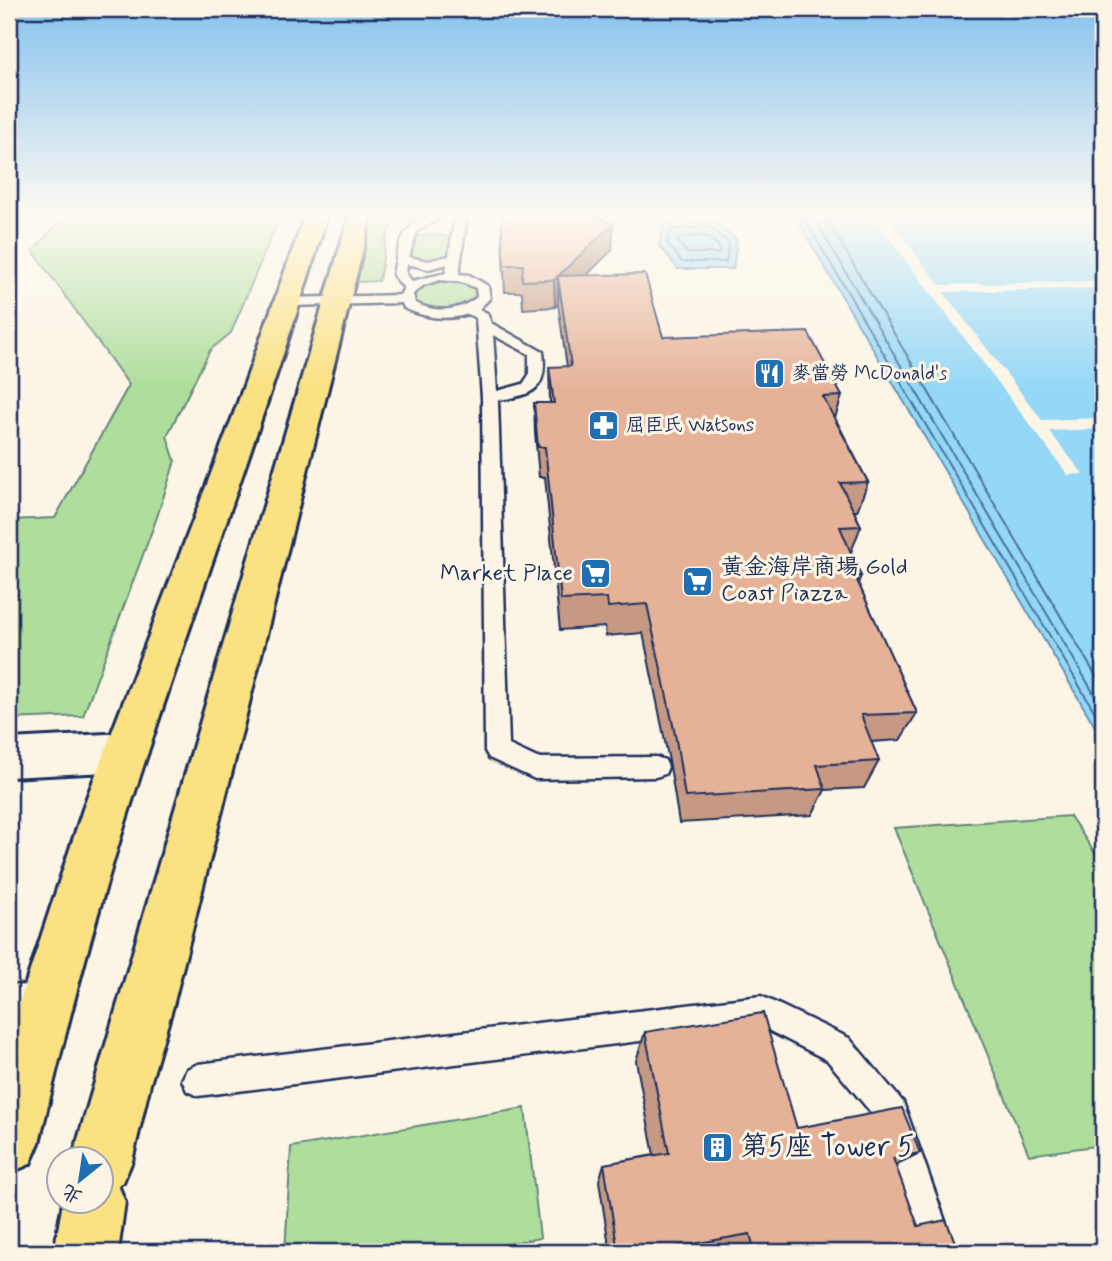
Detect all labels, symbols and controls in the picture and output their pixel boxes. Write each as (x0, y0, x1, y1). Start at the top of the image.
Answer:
restaurant icon: 麥當勞 McDonald's (752, 356, 786, 390)
place label: 麥當勞 McDonald's (792, 361, 948, 386)
pharmacy icon: 屈臣氏 Watsons (586, 408, 620, 442)
place label: 屈臣氏 Watsons (626, 413, 754, 438)
place label: 黃金海岸商場 Gold Coast Piazza (721, 553, 908, 609)
supermarket icon: Market Place (579, 557, 613, 591)
place label: Market Place (440, 559, 573, 589)
supermarket icon: 黃金海岸商場 Gold Coast Piazza (681, 564, 715, 598)
place label: 第5座 Tower 5 (740, 1129, 914, 1166)
building icon: 第5座 Tower 5 (700, 1130, 734, 1164)
north arrow (46, 1146, 116, 1216)
text: 北 (58, 1178, 87, 1209)

